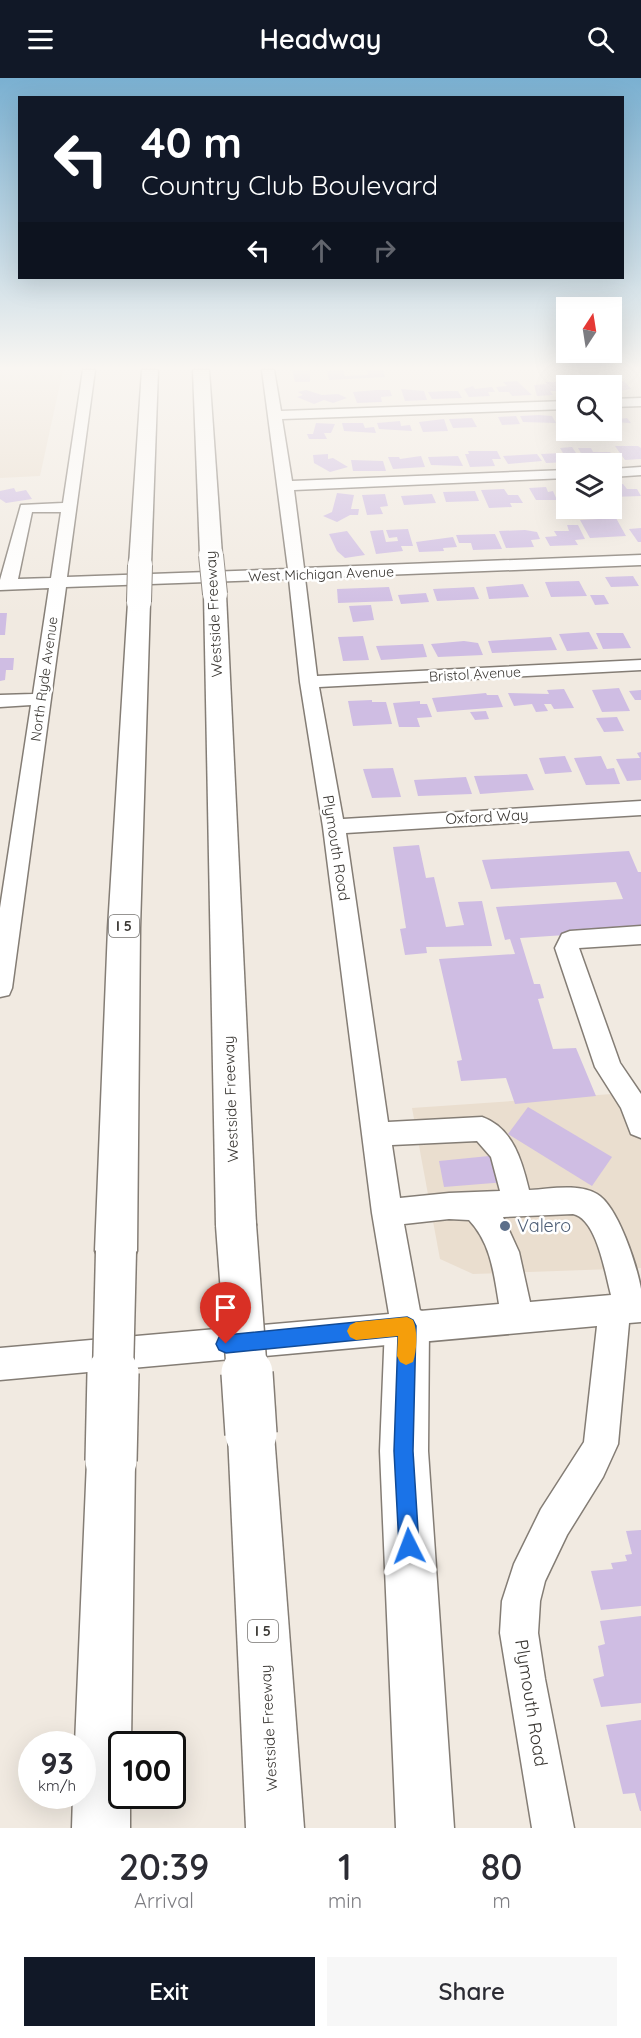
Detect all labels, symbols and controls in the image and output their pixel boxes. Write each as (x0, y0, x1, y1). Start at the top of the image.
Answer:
text: Headway (260, 22, 381, 56)
icon: menu (24, 23, 57, 56)
icon: search (584, 23, 617, 56)
text: 40 m (141, 116, 242, 169)
icon: left (42, 120, 120, 198)
text: Country Club Boulevard (141, 168, 438, 202)
icon: left (242, 234, 275, 267)
icon: ahead (305, 234, 338, 267)
icon: right (368, 234, 401, 267)
north arrow (556, 297, 622, 363)
map controls (556, 297, 622, 519)
button: search (556, 375, 622, 441)
button: layers (556, 453, 622, 519)
street label: Westside Freeway (201, 550, 226, 678)
street label: West Michigan Avenue (248, 562, 394, 586)
street label: North Ryde Avenue (26, 615, 62, 743)
street label: Bristol Avenue (429, 663, 522, 685)
street label: Plymouth Road (319, 794, 354, 902)
street label: Oxford Way (445, 805, 529, 828)
road number: I 5 (109, 915, 139, 937)
street label: Westside Freeway (219, 1035, 242, 1163)
place label: Valero (517, 1214, 571, 1237)
marker: Valero (498, 1219, 512, 1233)
pin (200, 1282, 251, 1344)
icon: arrive (209, 1291, 242, 1324)
position arrow (377, 1514, 441, 1578)
road number: I 5 (248, 1620, 278, 1642)
street label: Plymouth Road (510, 1638, 553, 1768)
street label: Westside Freeway (256, 1664, 281, 1792)
speed limit sign: 100 (108, 1731, 186, 1809)
text: 93 (40, 1744, 74, 1782)
text: km/h (38, 1776, 76, 1795)
text: 20:39 (119, 1844, 209, 1889)
text: 1 (338, 1844, 352, 1889)
text: 80 (481, 1844, 522, 1889)
text: Arrival (134, 1888, 194, 1913)
text: min (328, 1888, 362, 1913)
text: m (492, 1888, 511, 1913)
button: Exit (24, 1957, 315, 2026)
button: Share (327, 1957, 617, 2026)

